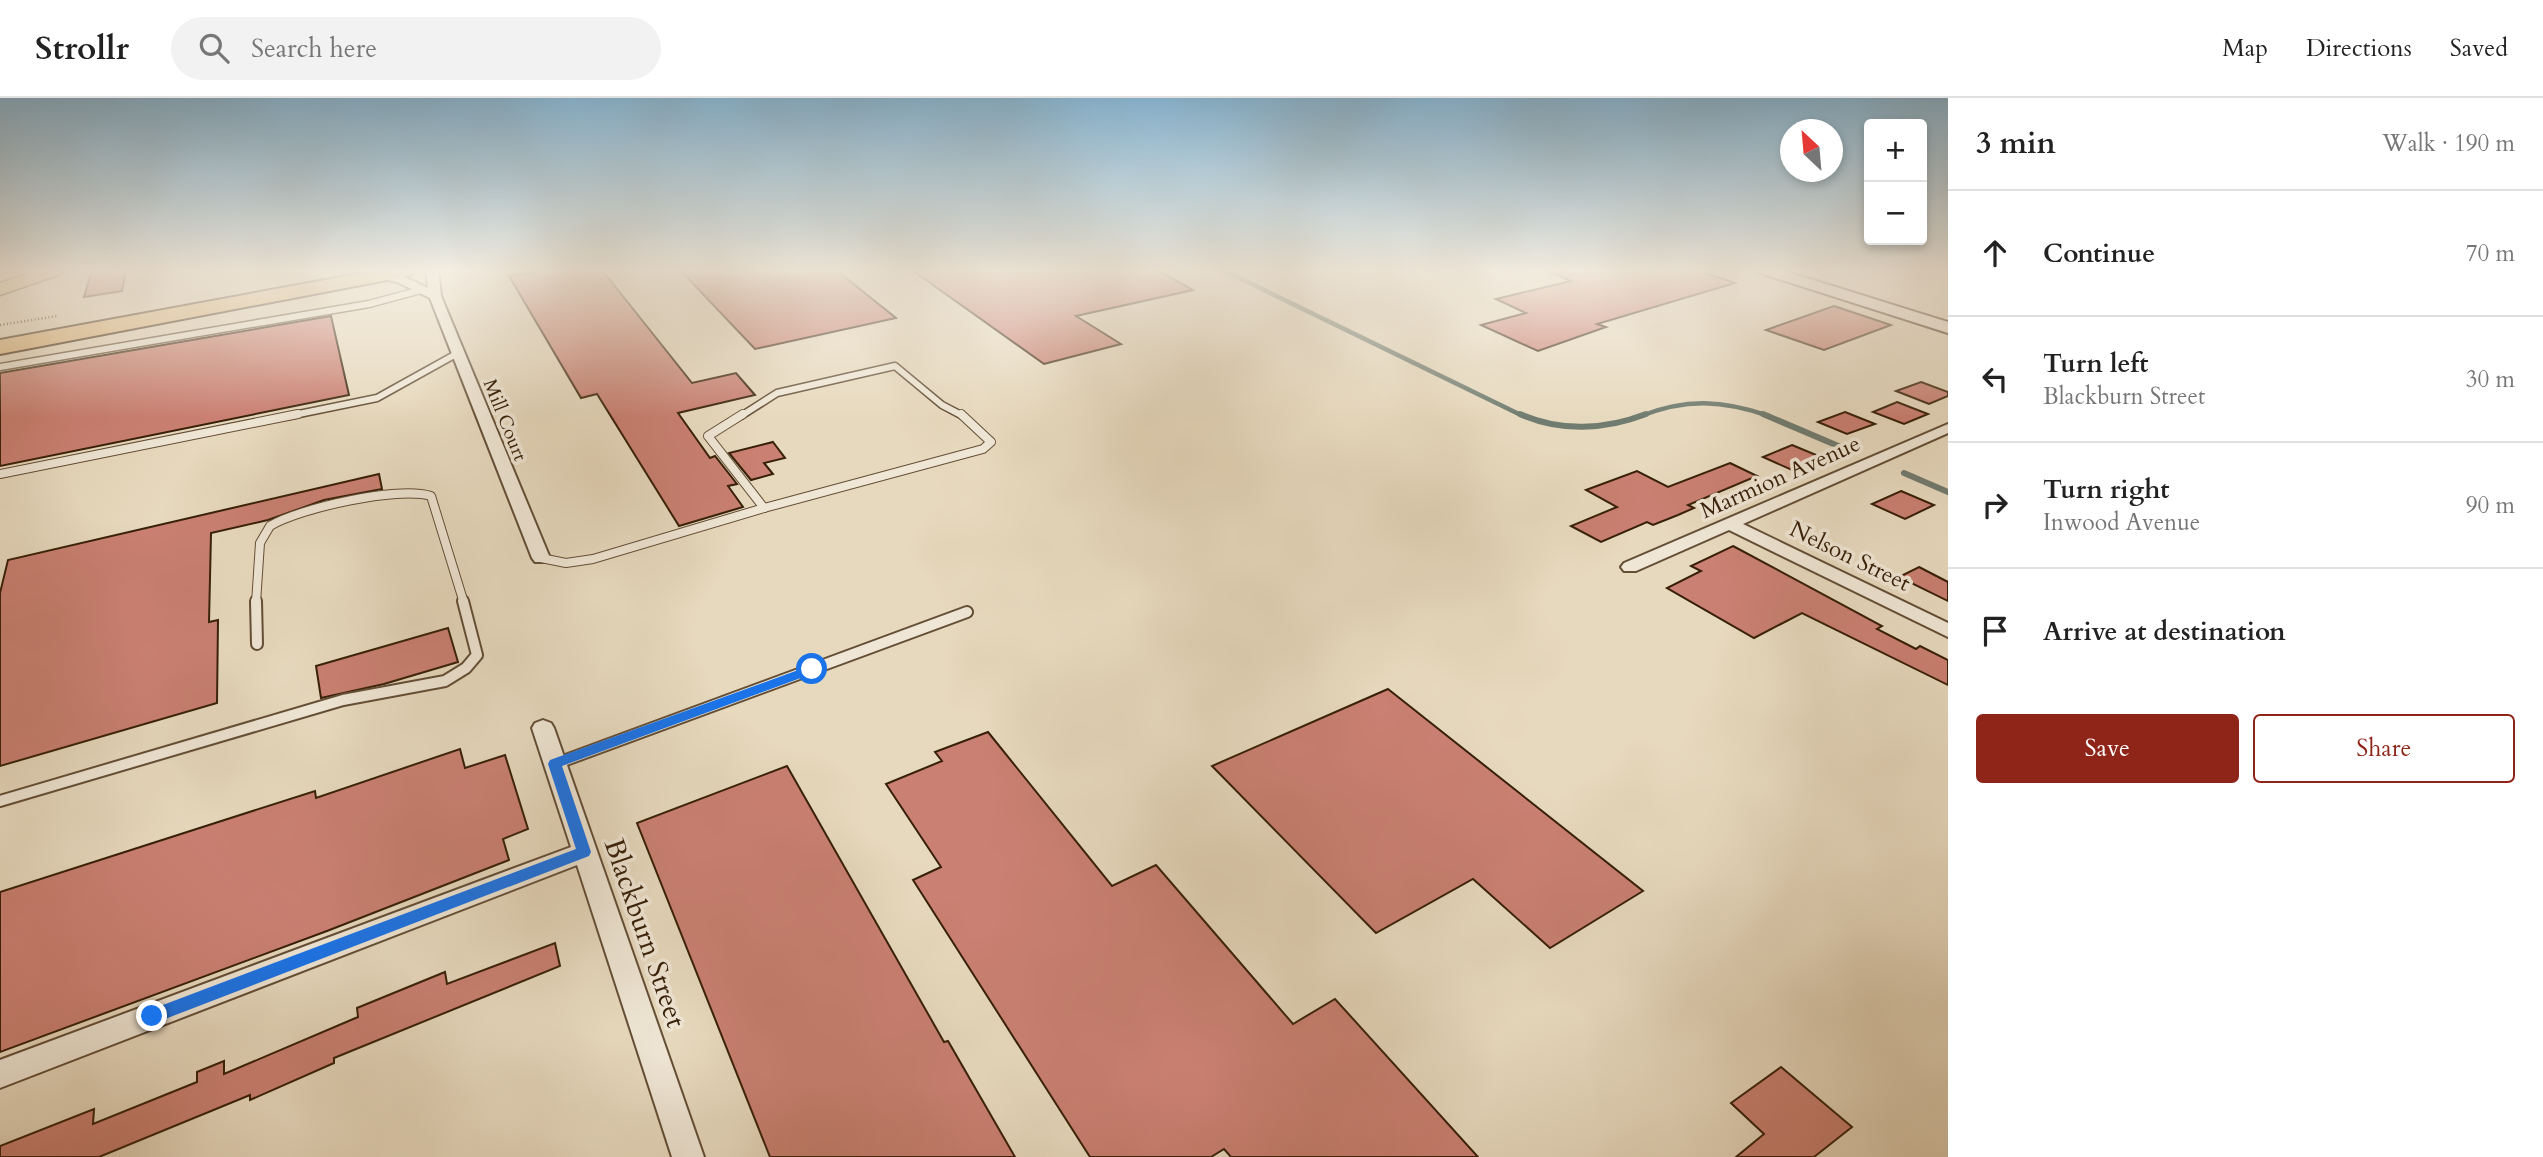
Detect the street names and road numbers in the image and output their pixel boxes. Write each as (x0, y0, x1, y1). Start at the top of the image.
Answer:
street label: Mill Court (477, 375, 533, 465)
street label: Marmion Avenue (1695, 428, 1865, 526)
street label: Nelson Street (1785, 513, 1915, 599)
street label: Blackburn Street (595, 833, 695, 1033)

